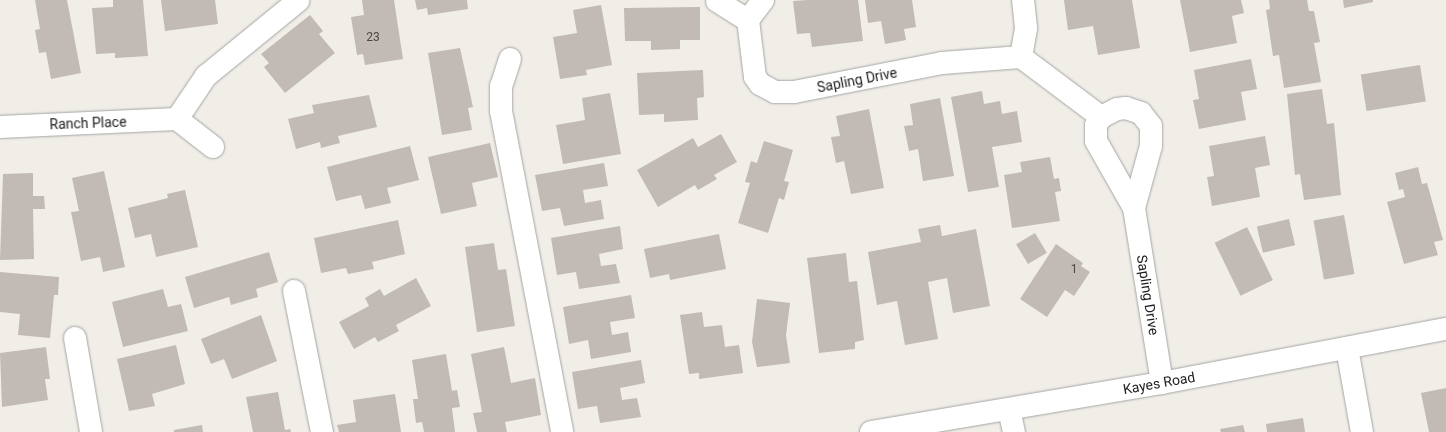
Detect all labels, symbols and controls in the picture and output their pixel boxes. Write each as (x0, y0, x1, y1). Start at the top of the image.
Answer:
house number: 23 (366, 31, 380, 45)
street label: Sapling Drive (816, 64, 898, 96)
street label: Ranch Place (49, 113, 127, 133)
street label: Sapling Drive (1133, 254, 1163, 336)
house number: 1 (1071, 263, 1077, 277)
street label: Kayes Road (1122, 368, 1196, 398)

